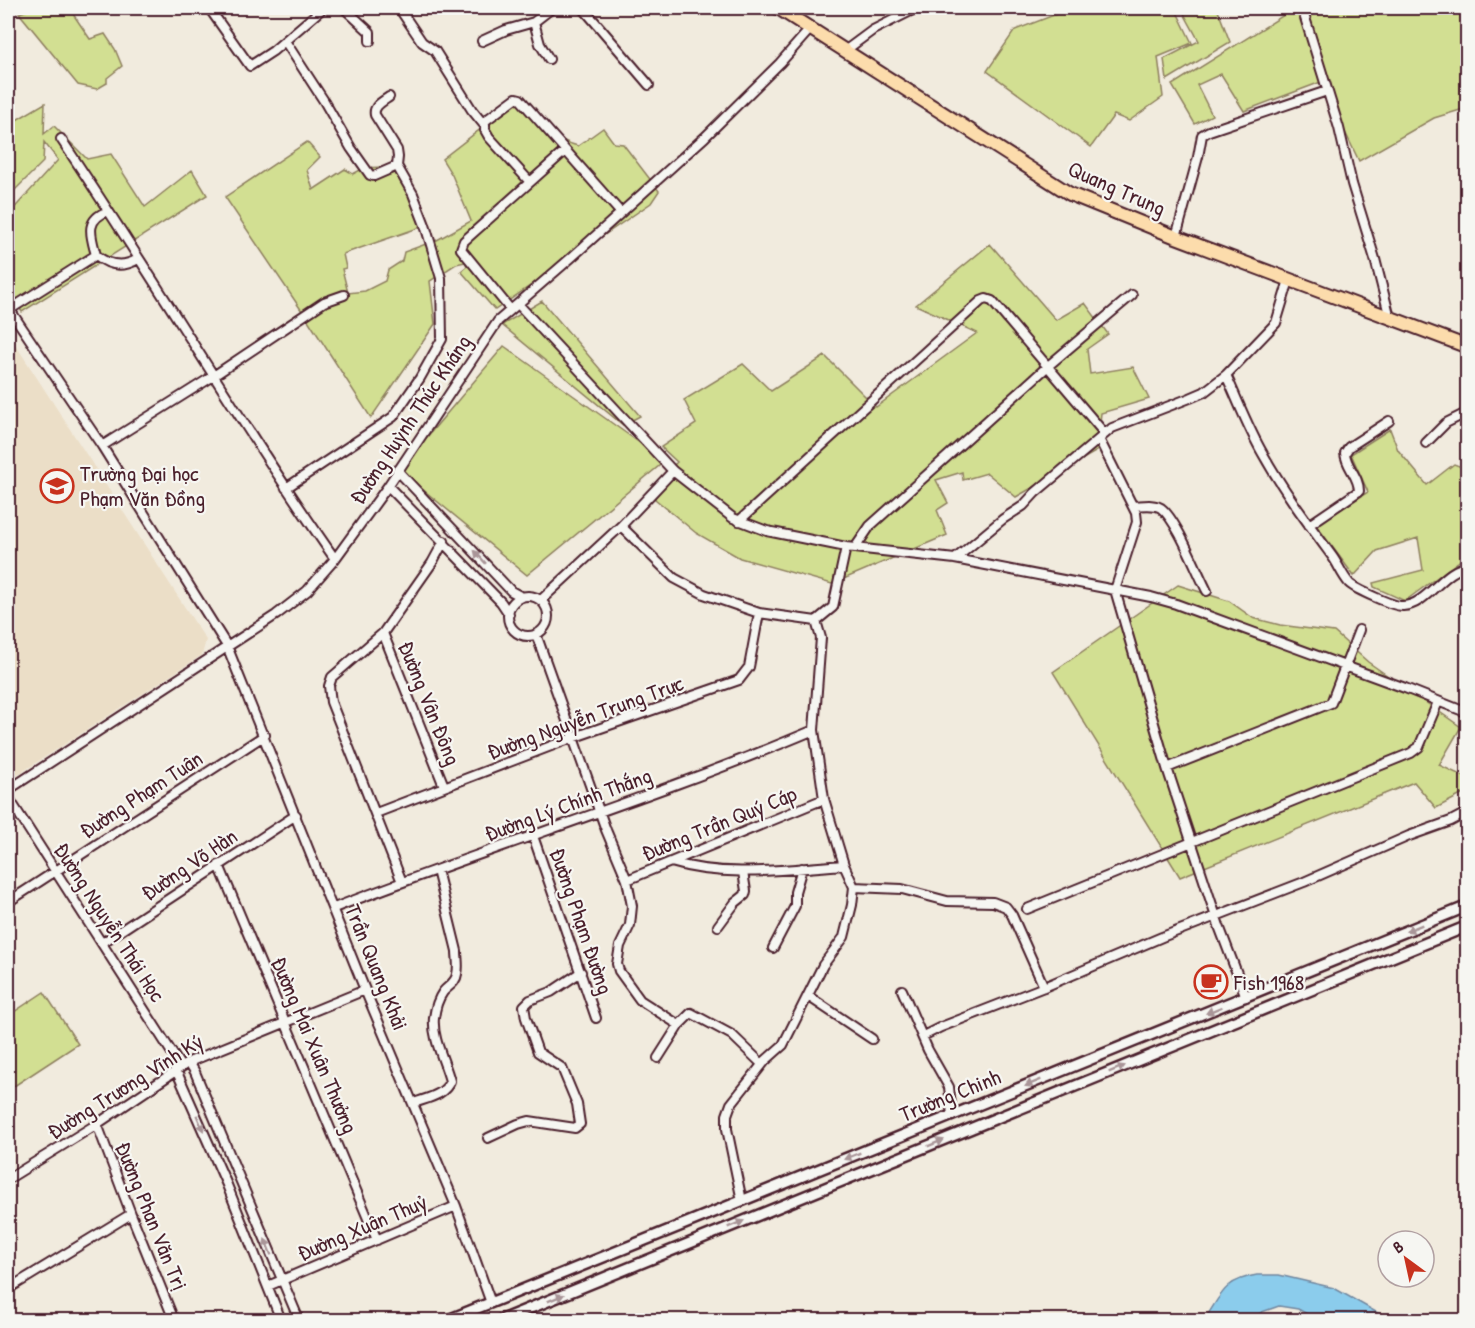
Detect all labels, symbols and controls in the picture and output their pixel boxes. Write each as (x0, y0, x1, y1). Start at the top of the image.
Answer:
street label: Quang Trung (1063, 153, 1171, 223)
street label: Đường Huỳnh Thúc Kháng (342, 328, 478, 510)
place label: Trường Đại học Phạm Văn Đồng (80, 458, 205, 513)
school or university icon: Trường Đại học Phạm Văn Đồng (39, 468, 75, 504)
one-way arrow (473, 550, 487, 565)
street label: Đường Vân Đông (392, 637, 468, 769)
street label: Đường Nguyễn Trung Trực (483, 667, 688, 766)
street label: Đường Phạm Tuân (74, 743, 208, 845)
street label: Đường Lý Chính Thắng (480, 760, 656, 848)
street label: Đường Trần Quý Cáp (637, 778, 801, 868)
street label: Đường Võ Hàn (135, 821, 243, 907)
street label: Đường Nguyễn Thái Học (47, 837, 173, 1008)
street label: Đường Phạm Đường (543, 844, 621, 998)
street label: Trần Quang Khải (338, 900, 416, 1034)
one-way arrow (1404, 923, 1422, 933)
street label: Đường Mai Xuân Thưởng (264, 952, 366, 1138)
cafe icon: Fish 1968 (1193, 964, 1229, 1000)
place label: Fish 1968 (1233, 967, 1304, 997)
one-way arrow (1204, 1005, 1222, 1015)
street label: Đường Trương Vĩnh Ký (42, 1026, 208, 1146)
street label: Trường Chinh (895, 1061, 1005, 1129)
one-way arrow (1108, 1064, 1126, 1074)
one-way arrow (1024, 1079, 1042, 1088)
one-way arrow (196, 1114, 205, 1132)
street label: Đường Phan Văn Trị (109, 1137, 195, 1295)
one-way arrow (927, 1138, 945, 1147)
one-way arrow (843, 1152, 861, 1161)
street label: Đường Xuân Thuỷ (293, 1186, 431, 1268)
one-way arrow (727, 1219, 745, 1228)
north arrow (1376, 1229, 1436, 1289)
text: B (1388, 1235, 1407, 1258)
one-way arrow (263, 1238, 273, 1256)
one-way arrow (547, 1293, 565, 1303)

